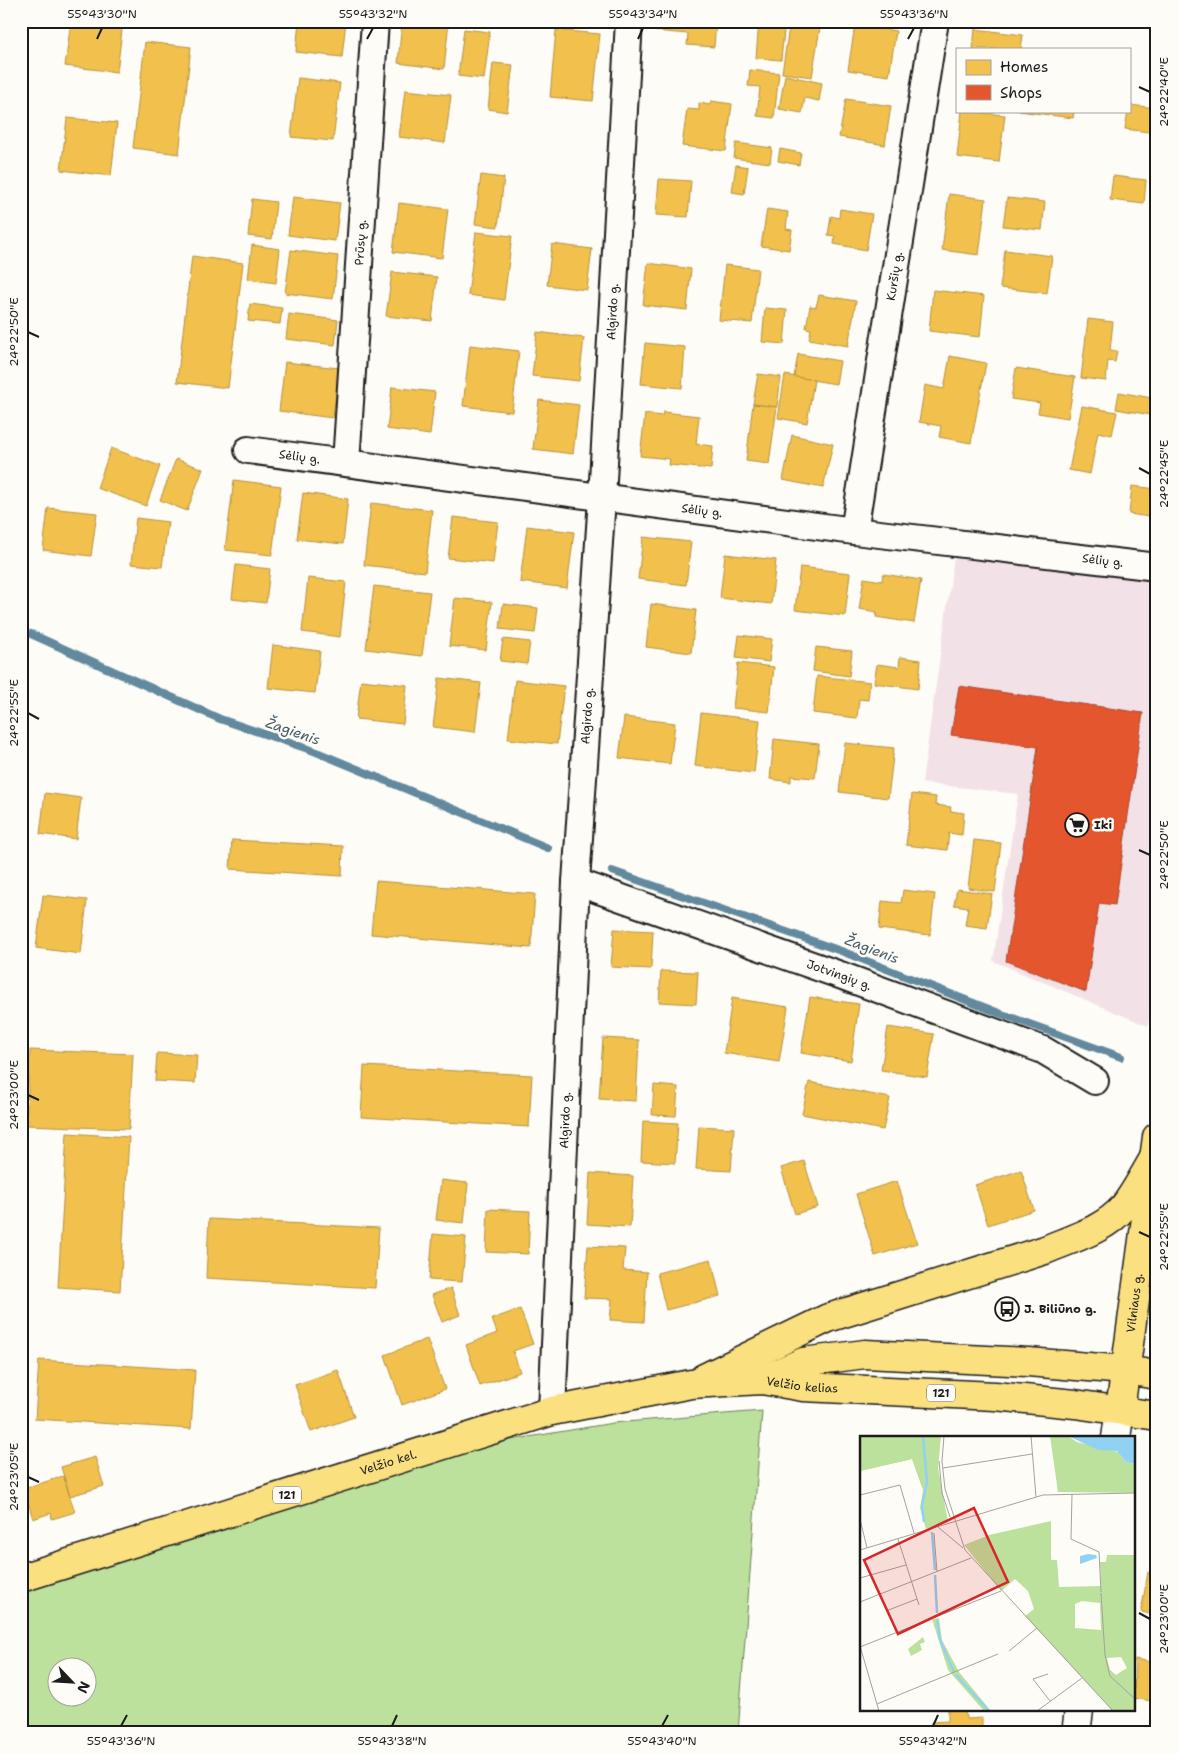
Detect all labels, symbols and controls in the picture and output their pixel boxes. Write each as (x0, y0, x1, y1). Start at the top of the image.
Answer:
text: 55°43'30"N (67, 6, 137, 22)
text: 55°43'32"N (339, 6, 407, 22)
text: 55°43'34"N (608, 6, 678, 22)
text: 55°43'36"N (880, 6, 948, 22)
legend (956, 48, 1130, 112)
text: Homes (1000, 57, 1048, 77)
text: 24°22'40"E (1156, 57, 1172, 127)
text: Shops (1000, 83, 1042, 103)
street label: Prūsų g. (351, 219, 370, 266)
street label: Kuršių g. (883, 251, 906, 302)
street label: Algirdo g. (603, 283, 622, 341)
text: 24°22'50"E (6, 297, 22, 367)
text: 24°22'45"E (1156, 440, 1172, 508)
street label: Sėlių g. (278, 446, 321, 468)
street label: Sėlių g. (680, 500, 724, 521)
street label: Sėlių g. (1081, 550, 1124, 571)
text: 24°22'55"E (6, 679, 22, 747)
street label: Algirdo g. (577, 687, 597, 745)
water label: Žagienis (263, 713, 323, 749)
supermarket icon: Iki (1064, 812, 1090, 838)
place label: Iki (1094, 817, 1112, 833)
text: 24°22'50"E (1156, 820, 1172, 890)
water label: Žagienis (842, 930, 902, 968)
street label: Jotvingių g. (804, 956, 874, 994)
text: 24°23'00"E (6, 1060, 22, 1130)
street label: Algirdo g. (556, 1092, 574, 1149)
text: 24°22'55"E (1156, 1203, 1172, 1271)
street label: Vilniaus g. (1123, 1272, 1146, 1334)
bus stop icon: J. Biliūno g. (994, 1296, 1020, 1322)
place label: J. Biliūno g. (1024, 1301, 1097, 1317)
street label: Velžio kelias (765, 1373, 839, 1397)
road number: 121 (927, 1385, 955, 1402)
inset map (860, 1436, 1136, 1712)
text: 24°23'05"E (6, 1443, 22, 1511)
street label: Velžio kel. (358, 1446, 419, 1479)
road number: 121 (273, 1486, 301, 1504)
text: 24°23'00"E (1156, 1584, 1172, 1654)
north arrow (48, 1656, 98, 1706)
text: N (73, 1679, 94, 1696)
text: 55°43'36"N (87, 1733, 155, 1749)
text: 55°43'38"N (357, 1733, 427, 1749)
text: 55°43'40"N (627, 1733, 697, 1749)
text: 55°43'42"N (899, 1733, 967, 1749)

